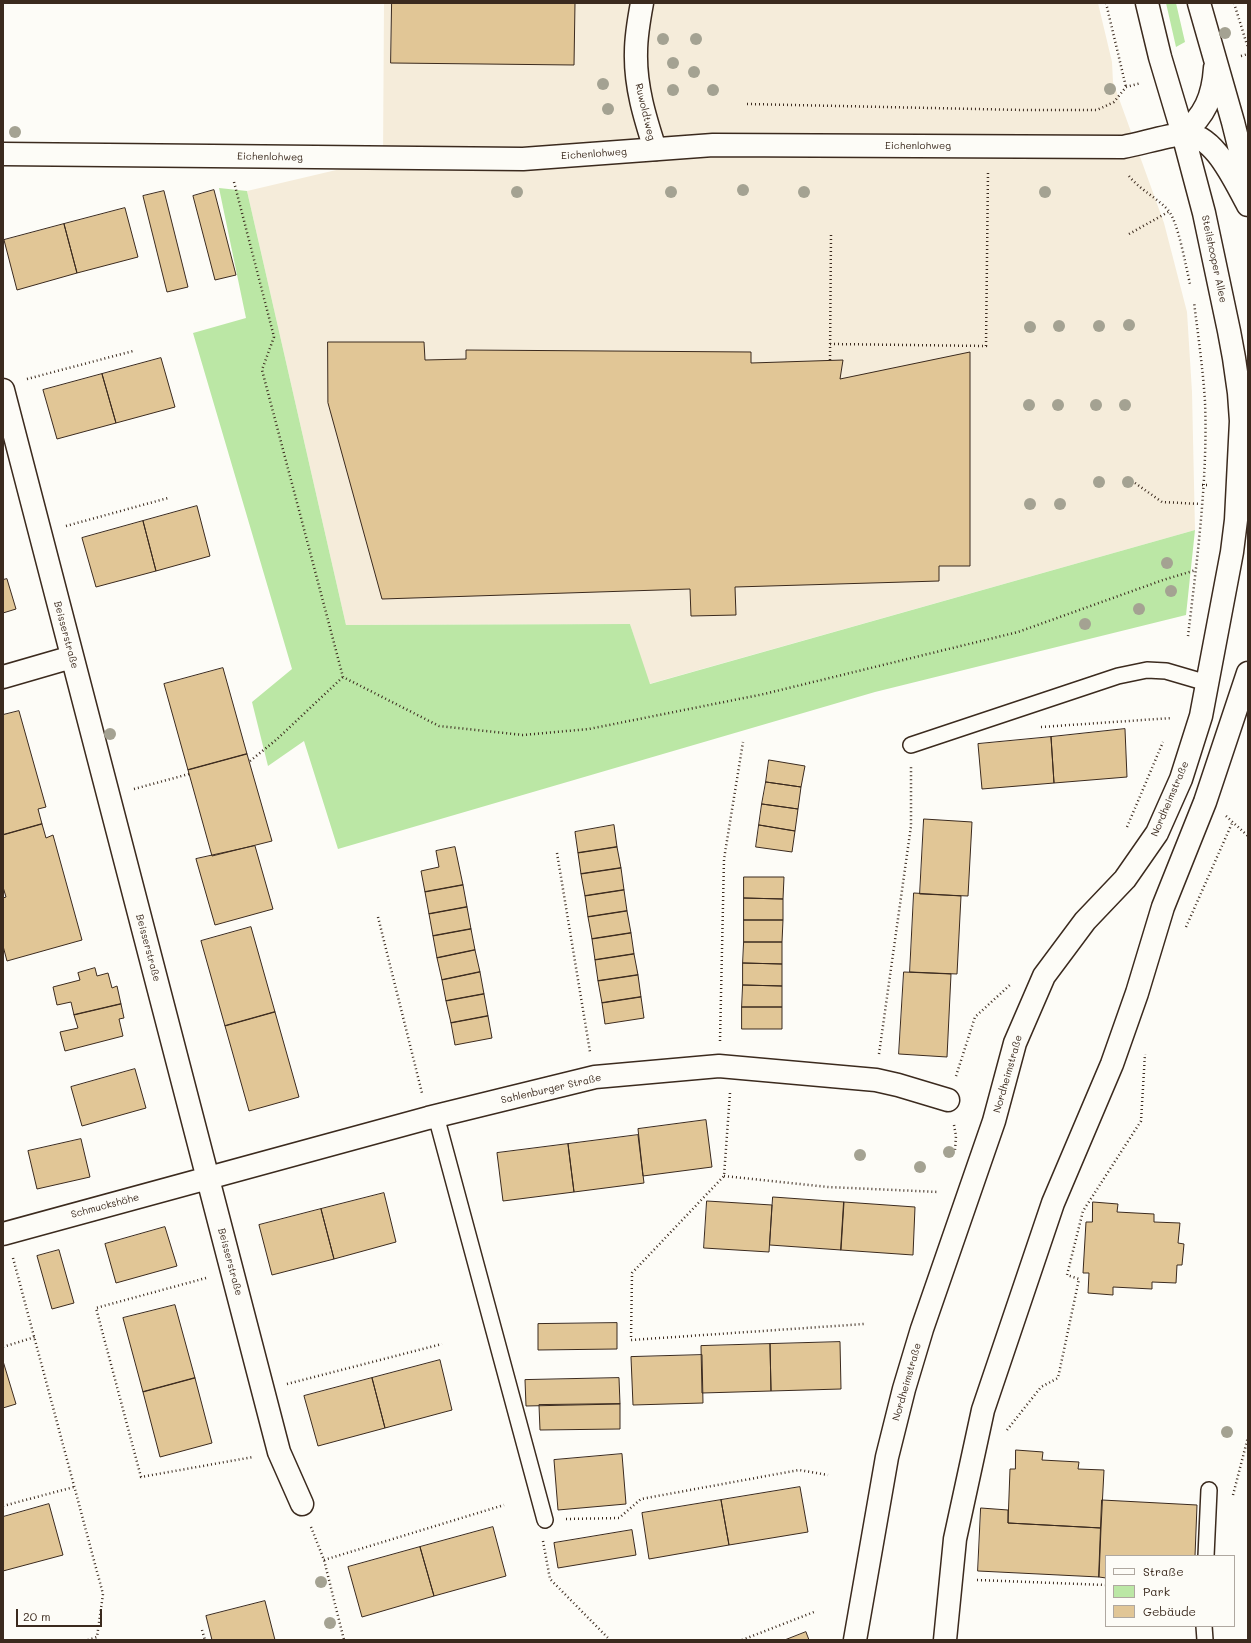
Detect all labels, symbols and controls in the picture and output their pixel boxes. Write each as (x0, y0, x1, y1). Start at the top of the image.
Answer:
street label: Ruwoldtweg (633, 82, 657, 142)
street label: Eichenlohweg (885, 140, 951, 152)
street label: Eichenlohweg (561, 146, 627, 162)
street label: Eichenlohweg (237, 150, 303, 164)
street label: Steilshooper Allee (1199, 214, 1229, 304)
street label: Beisserstraße (51, 600, 81, 670)
street label: Nordheimstraße (1149, 760, 1191, 838)
street label: Beisserstraße (133, 913, 163, 983)
street label: Nordheimstraße (991, 1034, 1025, 1114)
street label: Sahlenburger Straße (500, 1072, 602, 1106)
street label: Schmuckshöhe (70, 1191, 140, 1221)
street label: Beisserstraße (215, 1227, 245, 1297)
street label: Nordheimstraße (890, 1342, 924, 1422)
legend (1105, 1555, 1235, 1627)
text: Straße (1143, 1563, 1184, 1579)
text: Park (1143, 1583, 1170, 1599)
scale bar (18, 1601, 104, 1627)
text: Gebäude (1143, 1603, 1196, 1619)
text: 20 m (23, 1608, 51, 1624)

